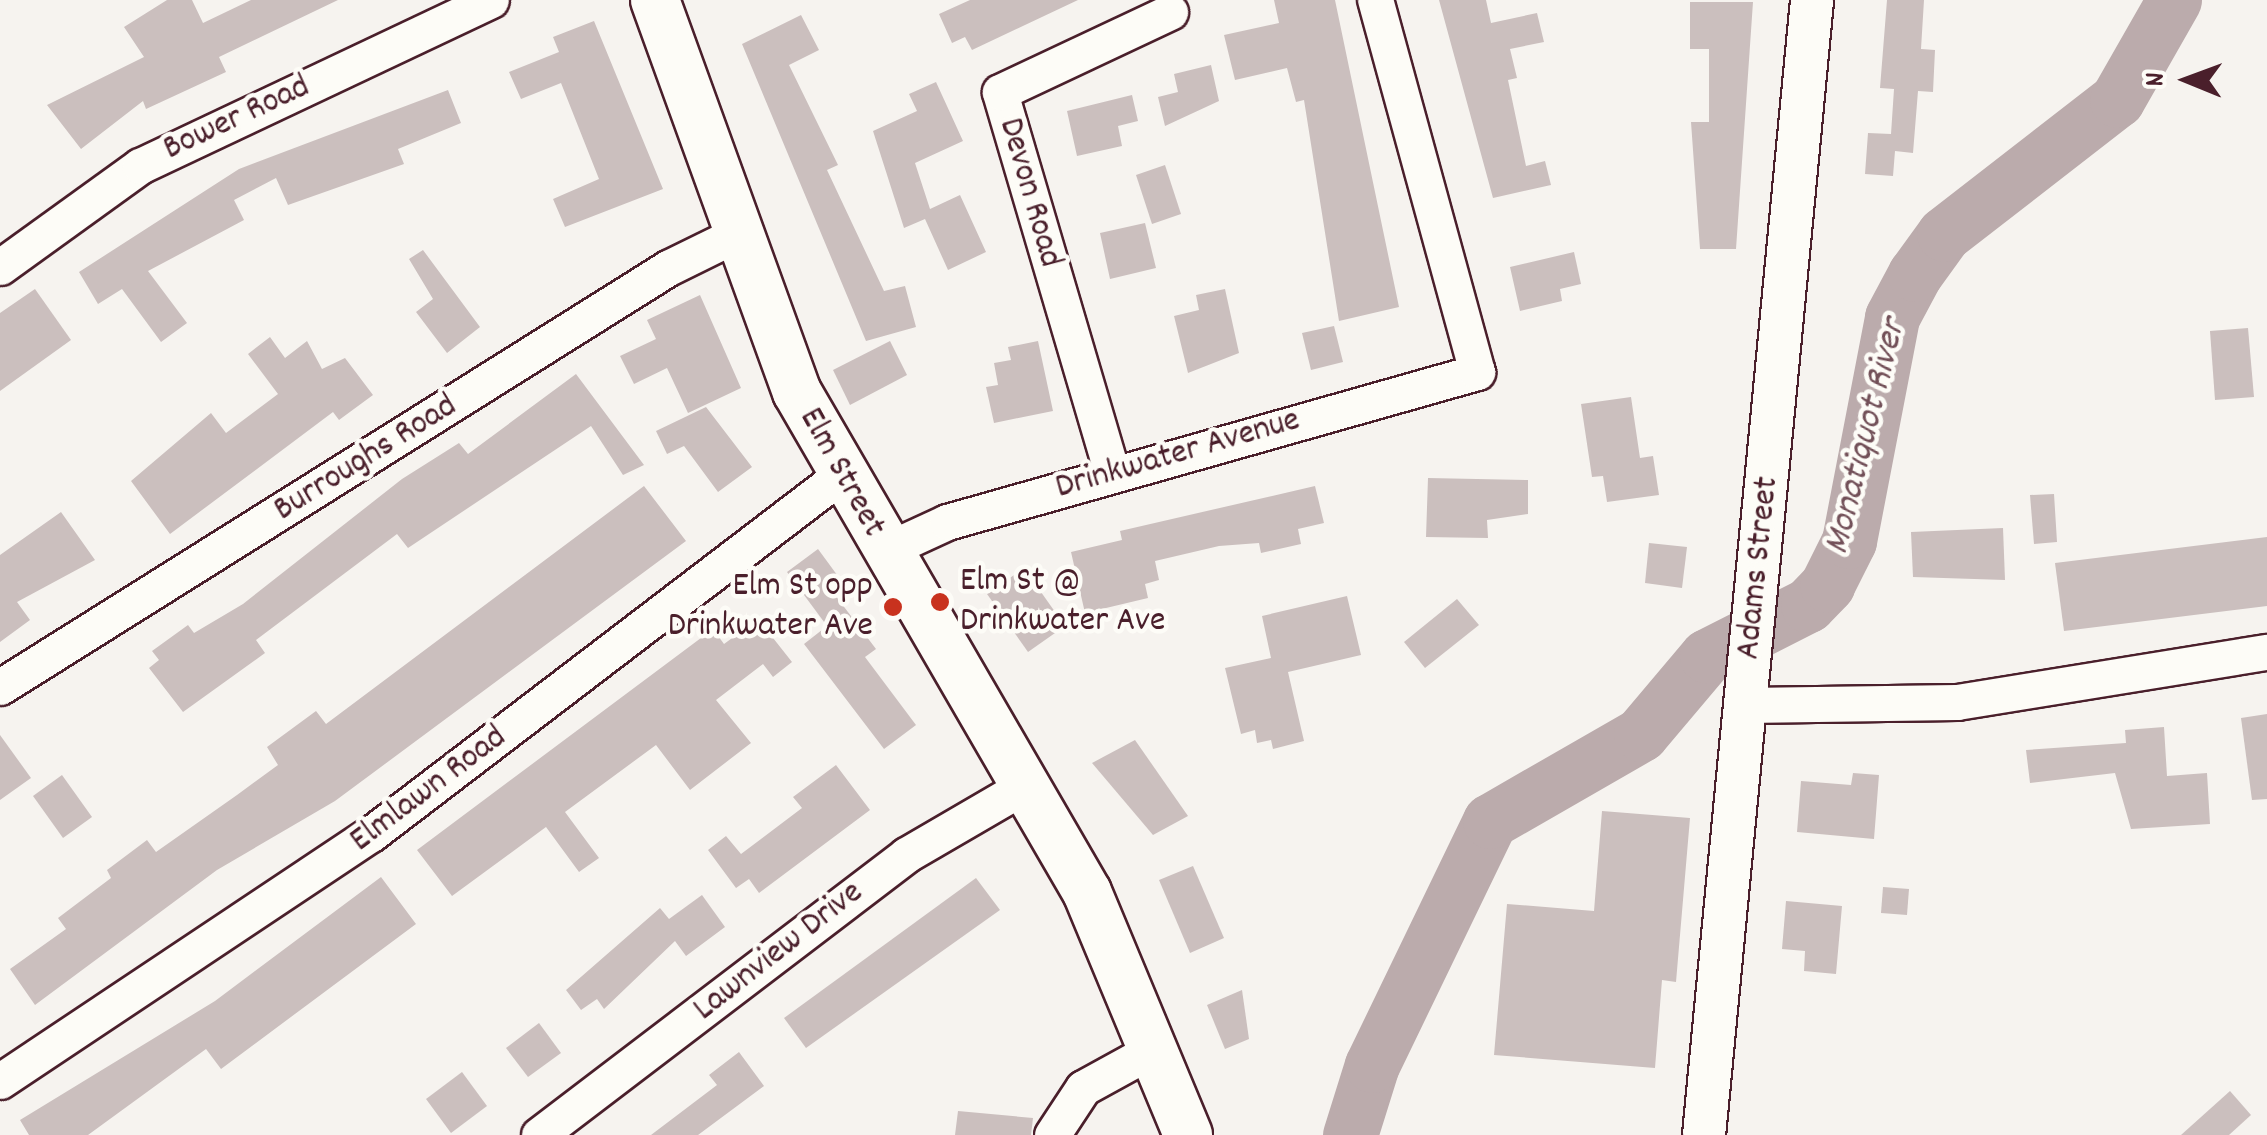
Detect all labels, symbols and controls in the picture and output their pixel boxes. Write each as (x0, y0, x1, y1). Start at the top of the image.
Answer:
north arrow (2137, 30, 2237, 130)
street label: Bower Road (157, 67, 317, 171)
text: N (2137, 72, 2177, 87)
street label: Devon Road (988, 114, 1070, 272)
water label: Monatiquot River (1816, 315, 1918, 559)
street label: Burroughs Road (267, 386, 465, 532)
street label: Drinkwater Avenue (1051, 400, 1305, 510)
street label: Elm Street (788, 401, 894, 545)
street label: Adams Street (1729, 474, 1789, 662)
place label: Elm St @ Drinkwater Ave (960, 561, 1165, 643)
place label: Elm St opp Drinkwater Ave (668, 566, 873, 648)
marker: Elm St @ Drinkwater Ave (929, 591, 951, 613)
marker: Elm St opp Drinkwater Ave (882, 596, 904, 618)
street label: Elmlawn Road (342, 718, 516, 862)
street label: Lawnview Drive (686, 873, 872, 1031)

